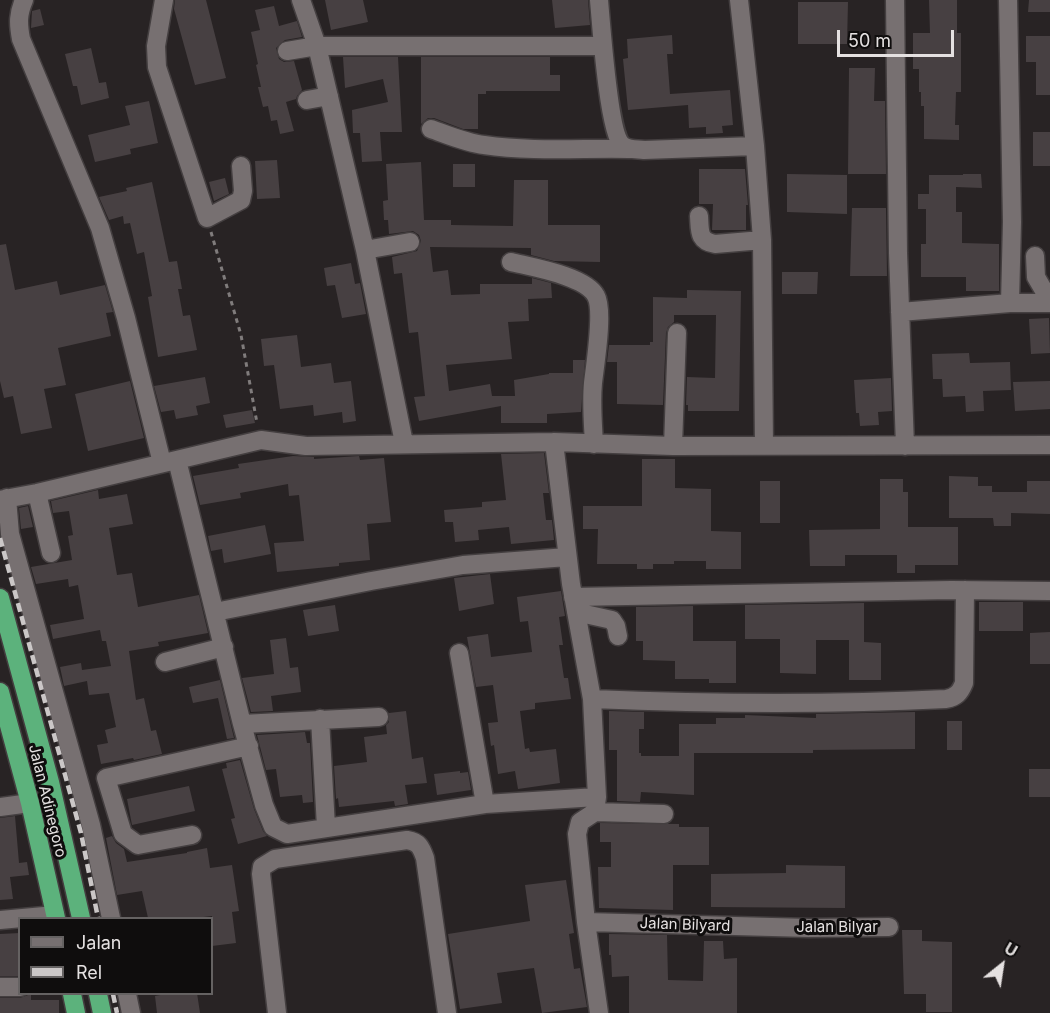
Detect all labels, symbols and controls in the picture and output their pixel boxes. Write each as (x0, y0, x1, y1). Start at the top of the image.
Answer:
scale bar (840, 18, 957, 56)
text: 50 m (848, 30, 891, 51)
street label: Jalan Adinegoro (24, 743, 70, 859)
street label: Jalan Bilyard (639, 914, 731, 936)
legend (18, 917, 213, 995)
street label: Jalan Bilyar (796, 918, 878, 936)
text: Jalan (76, 932, 121, 953)
north arrow (972, 935, 1032, 995)
text: U (1001, 938, 1021, 961)
text: Rel (76, 962, 102, 983)

